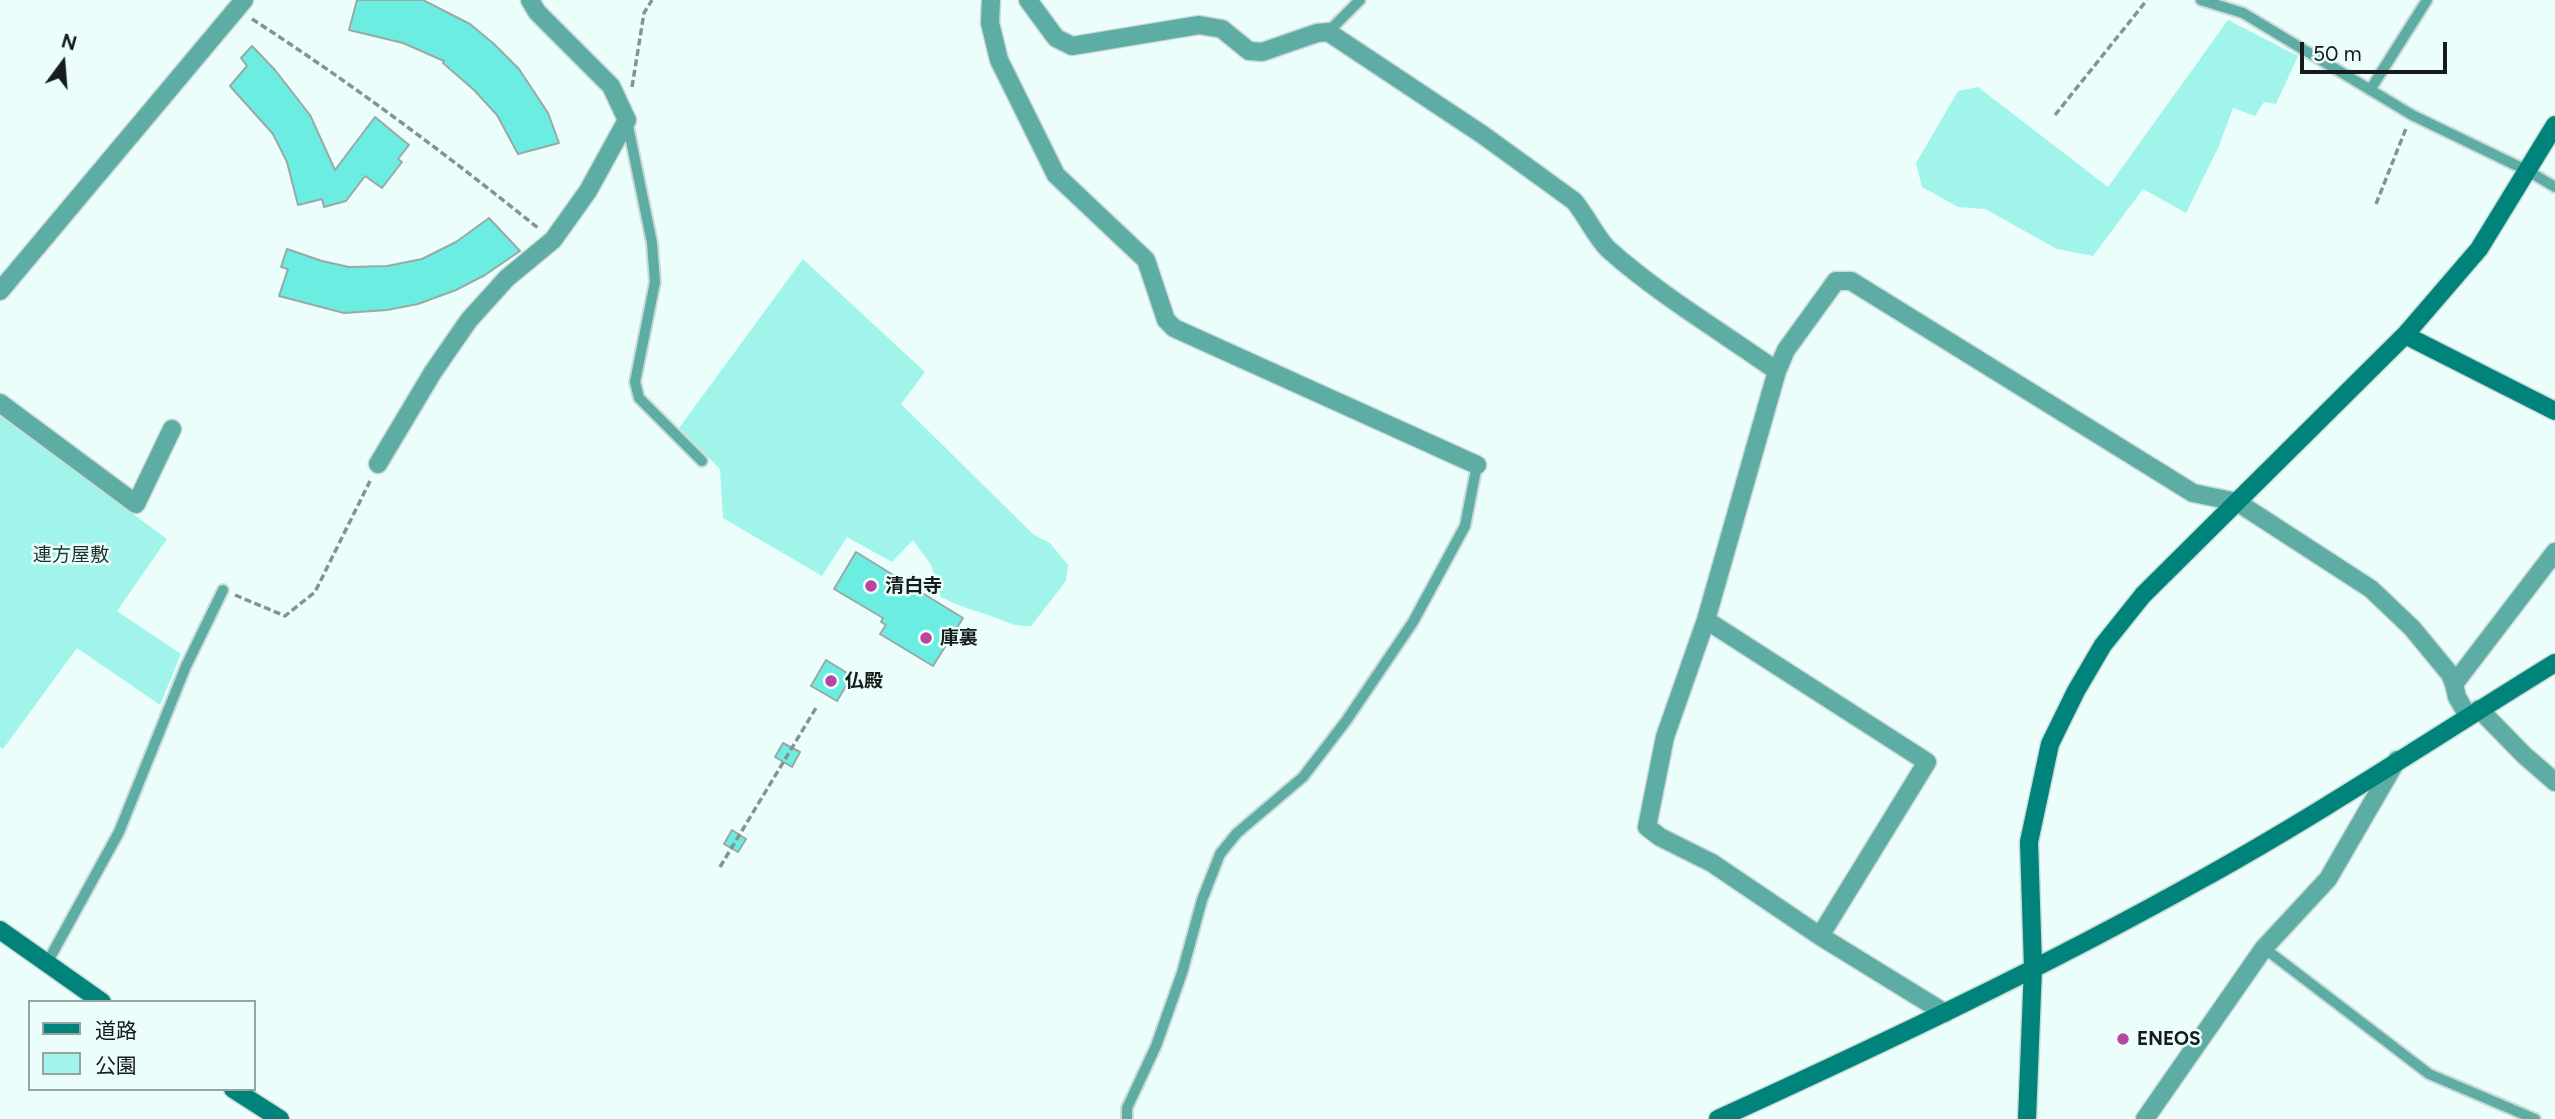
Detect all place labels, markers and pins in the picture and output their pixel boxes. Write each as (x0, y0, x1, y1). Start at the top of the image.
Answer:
place label: 清白寺 (885, 575, 942, 597)
marker: 清白寺 (863, 578, 879, 594)
place label: 庫裏 (940, 627, 978, 649)
marker: 庫裏 (918, 630, 934, 646)
place label: 仏殿 (845, 670, 883, 692)
marker: 仏殿 (823, 673, 839, 689)
place label: ENEOS (2137, 1028, 2201, 1050)
marker: ENEOS (2115, 1031, 2131, 1047)

